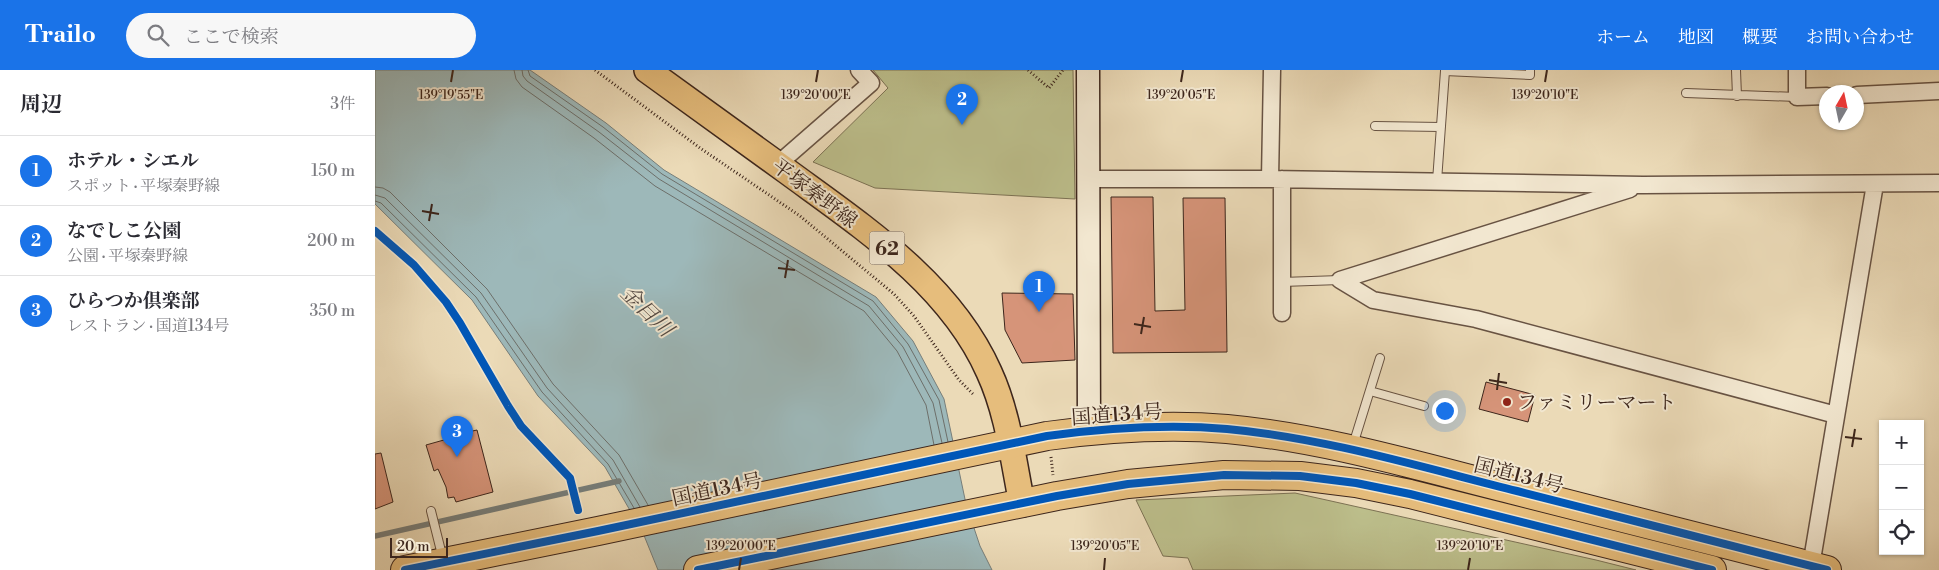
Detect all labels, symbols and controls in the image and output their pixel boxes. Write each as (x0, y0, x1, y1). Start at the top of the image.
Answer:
search box (126, 13, 476, 58)
text: Trailo (25, 20, 96, 50)
icon: search (144, 21, 172, 49)
text: ここで検索 (184, 25, 279, 49)
text: ホーム (1596, 26, 1650, 49)
text: 地図 (1678, 26, 1714, 49)
text: 概要 (1742, 26, 1778, 49)
text: お問い合わせ (1806, 26, 1914, 49)
pin: 2 (946, 84, 978, 125)
north arrow (1819, 85, 1864, 130)
text: 139°19'55"E (419, 88, 483, 103)
text: 139°20'00"E (781, 88, 851, 103)
text: 139°20'05"E (1147, 88, 1215, 103)
text: 139°20'10"E (1512, 88, 1578, 103)
text: 周辺 (20, 92, 62, 118)
text: 3件 (330, 94, 355, 114)
text: ホテル・シエル (67, 149, 199, 173)
street label: 平塚秦野線 (767, 154, 862, 234)
text: 1 (32, 161, 40, 181)
text: 150 m (311, 161, 355, 181)
text: スポット · 平塚秦野線 (67, 176, 220, 196)
text: なでしこ公園 (67, 219, 181, 243)
text: 2 (31, 231, 41, 251)
text: 200 m (307, 231, 355, 251)
road number: 62 (869, 232, 905, 264)
text: 公園 · 平塚秦野線 (67, 246, 188, 266)
pin: 1 (1023, 271, 1055, 312)
water label: 金目川 (615, 280, 679, 344)
text: ひらつか倶楽部 (67, 289, 200, 313)
text: 3 (31, 301, 41, 321)
text: 350 m (309, 301, 355, 321)
text: レストラン · 国道134号 (67, 316, 229, 336)
place label: ファミリーマート (1517, 391, 1677, 416)
marker: ファミリーマート (1501, 396, 1513, 408)
your location (1432, 398, 1458, 424)
street label: 国道134号 (1070, 400, 1164, 431)
pin: 3 (441, 416, 473, 457)
map controls (1879, 420, 1924, 555)
button: + (1879, 420, 1924, 465)
street label: 国道134号 (1471, 453, 1566, 500)
button: − (1879, 465, 1924, 510)
street label: 国道134号 (670, 469, 765, 512)
button: locate (1879, 510, 1924, 555)
scale bar (390, 535, 447, 558)
text: 20 m (397, 538, 429, 556)
text: 139°20'00"E (706, 539, 776, 554)
text: 139°20'05"E (1071, 539, 1139, 554)
text: 139°20'10"E (1437, 539, 1503, 554)

